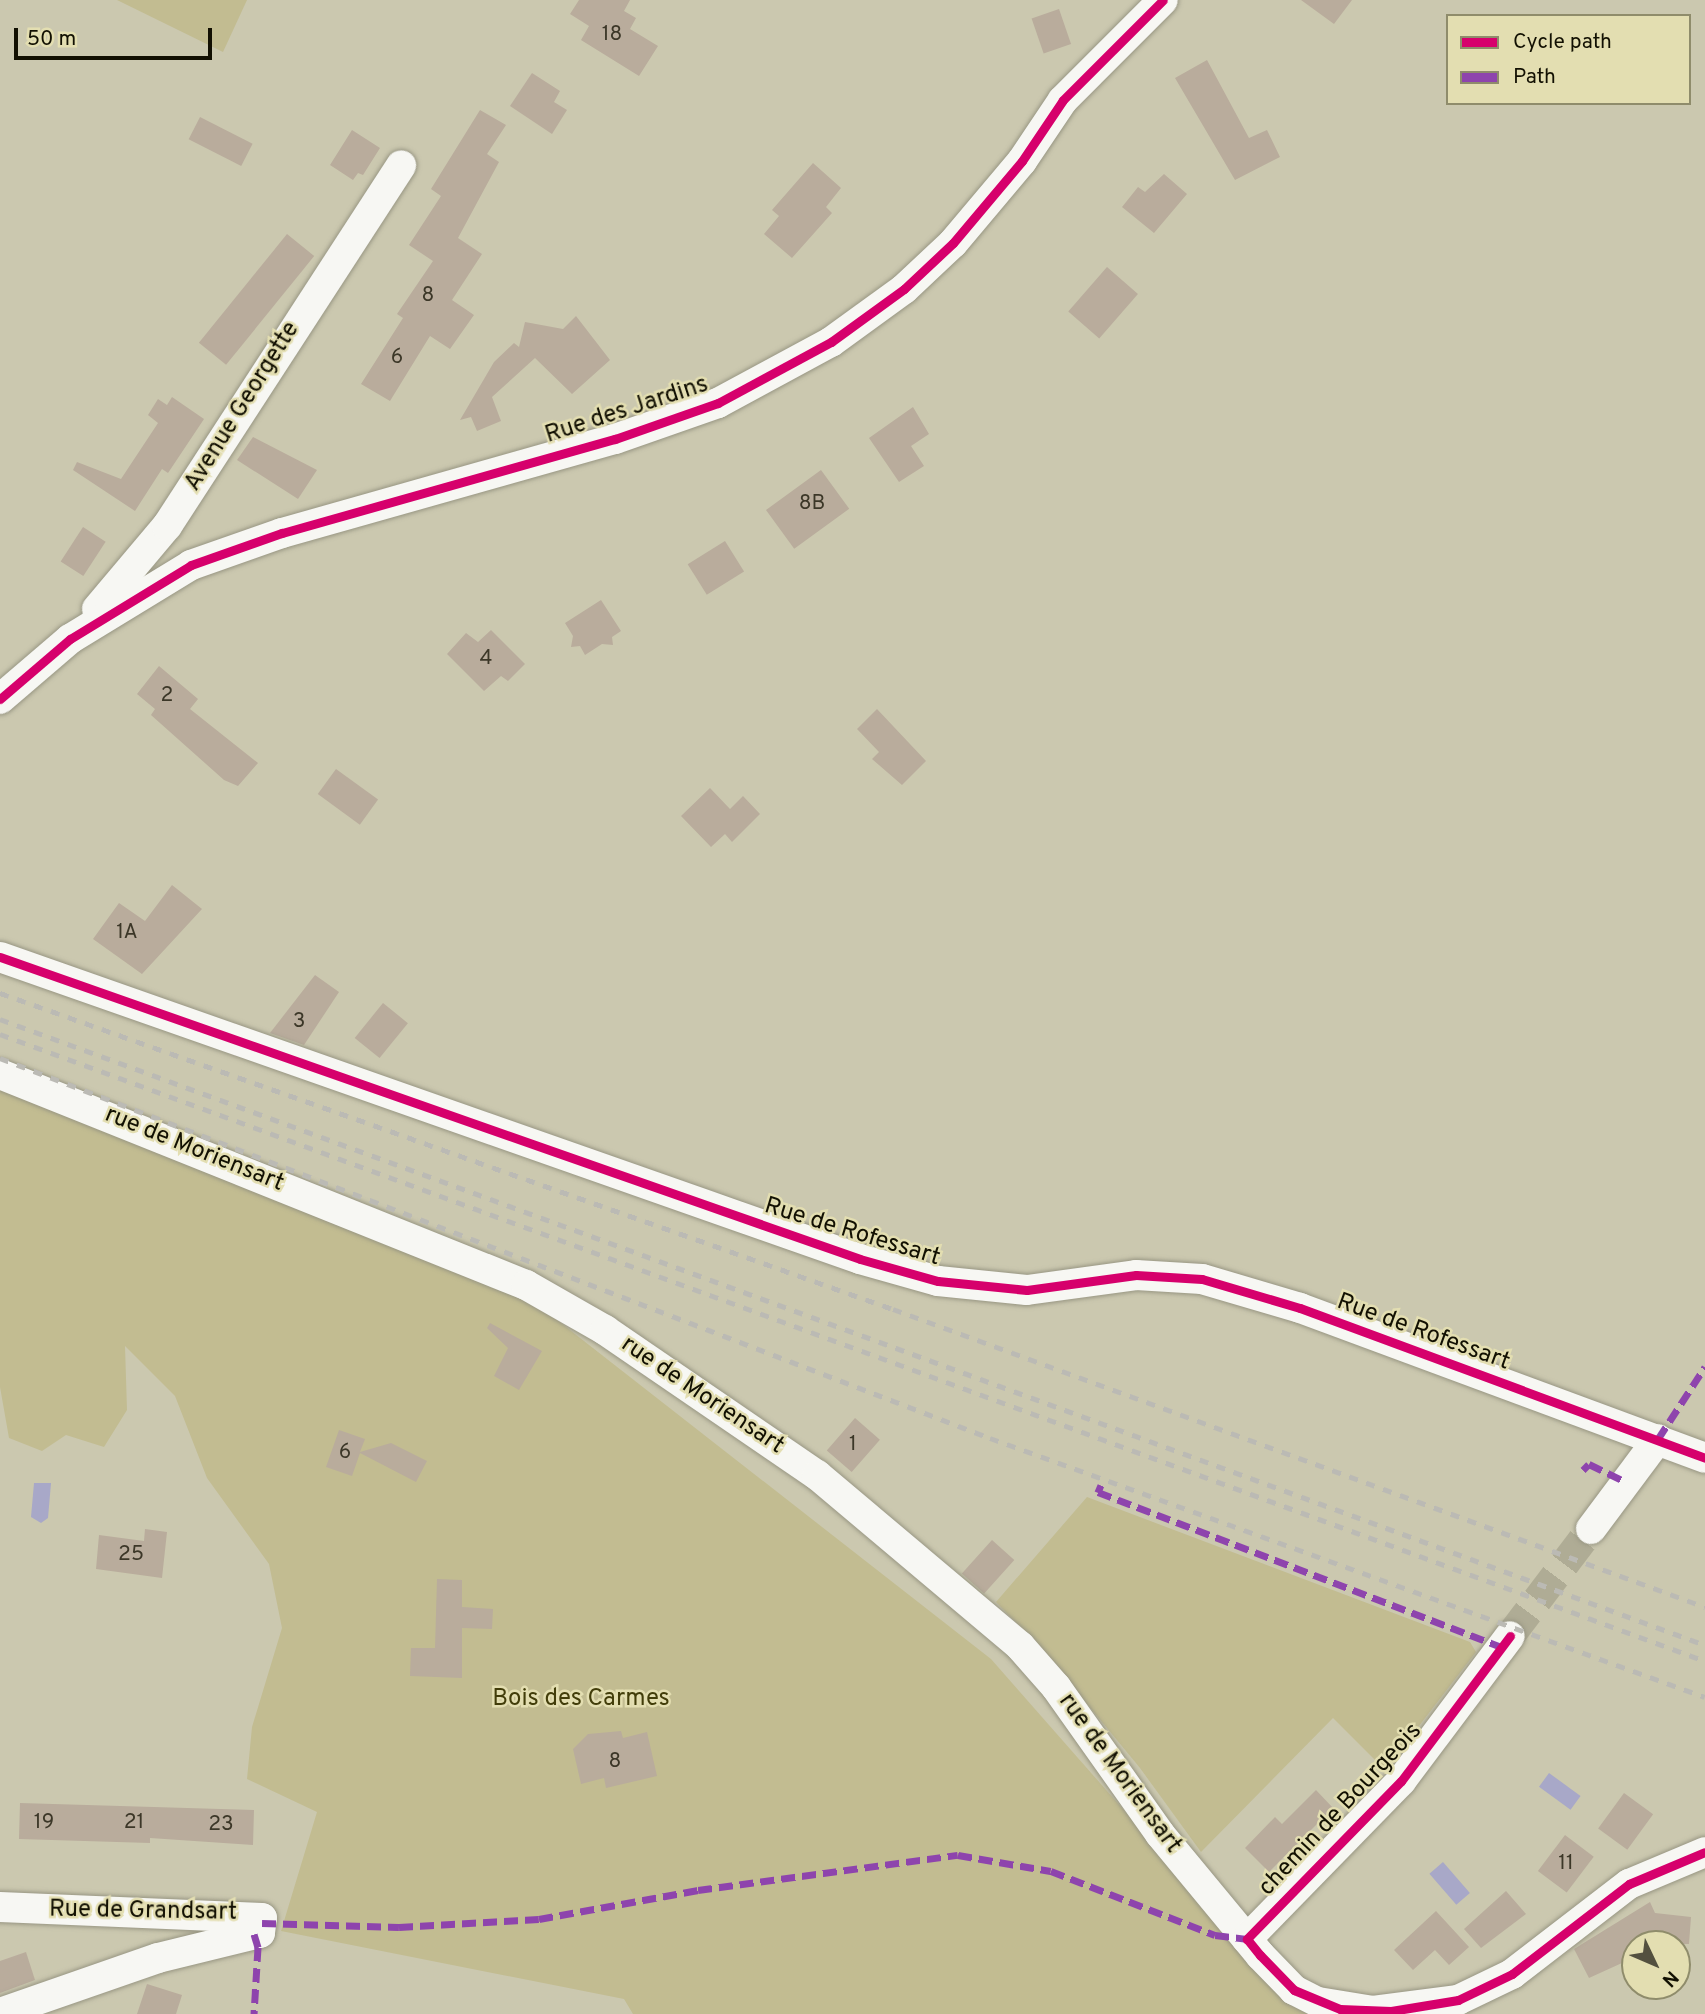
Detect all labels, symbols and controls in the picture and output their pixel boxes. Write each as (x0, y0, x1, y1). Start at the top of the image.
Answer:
scale bar (18, 14, 215, 58)
legend (1446, 14, 1691, 105)
house number: 18 (602, 22, 622, 48)
text: 50 m (27, 26, 76, 53)
text: Cycle path (1513, 29, 1612, 56)
text: Path (1513, 64, 1556, 91)
house number: 8 (422, 283, 434, 309)
street label: Avenue Georgette (179, 317, 307, 497)
house number: 6 (391, 345, 403, 371)
street label: Rue des Jardins (542, 371, 712, 451)
house number: 8B (799, 491, 825, 517)
house number: 4 (479, 646, 493, 672)
house number: 2 (161, 683, 173, 709)
house number: 1A (116, 920, 138, 946)
house number: 3 (293, 1009, 305, 1035)
street label: rue de Moriensart (100, 1101, 288, 1199)
street label: Rue de Rofessart (761, 1193, 943, 1273)
street label: Rue de Rofessart (1332, 1288, 1514, 1378)
street label: rue de Moriensart (615, 1331, 789, 1461)
house number: 1 (849, 1432, 857, 1458)
house number: 6 (339, 1440, 351, 1466)
house number: 25 (118, 1542, 144, 1568)
park label: Bois des Carmes (492, 1686, 670, 1714)
street label: rue de Moriensart (1051, 1689, 1187, 1859)
street label: chemin de Bourgeois (1253, 1718, 1429, 1902)
house number: 8 (609, 1749, 621, 1775)
house number: 19 (34, 1810, 54, 1836)
house number: 21 (124, 1810, 144, 1836)
house number: 23 (208, 1812, 234, 1838)
house number: 11 (1558, 1851, 1574, 1877)
street label: Rue de Grandsart (49, 1896, 237, 1928)
north arrow (1621, 1930, 1691, 2000)
text: N (1656, 1965, 1683, 1991)

